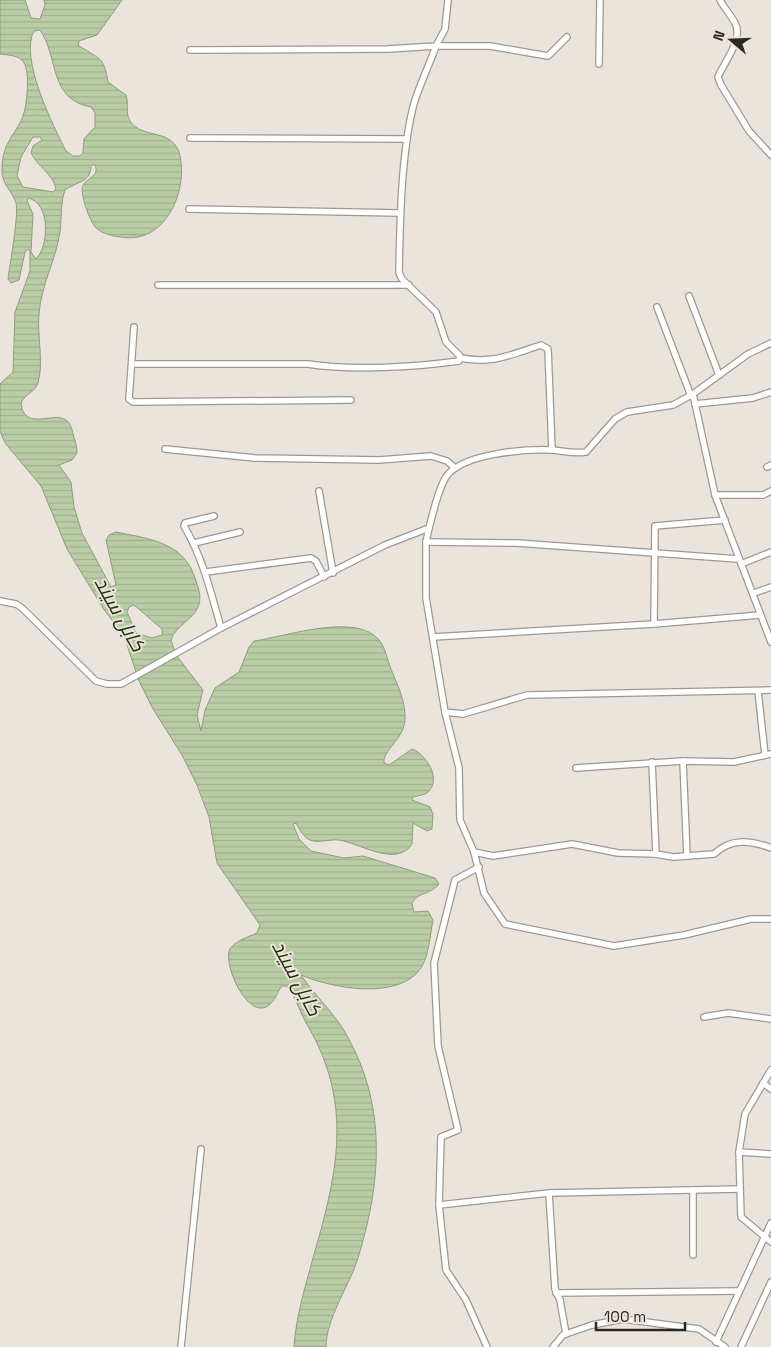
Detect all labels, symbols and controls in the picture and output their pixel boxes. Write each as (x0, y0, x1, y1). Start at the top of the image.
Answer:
north arrow (706, 15, 756, 65)
text: N (709, 28, 729, 43)
water label: کابل سيند (89, 572, 151, 657)
water label: کابل سيند (266, 936, 328, 1021)
scale bar (596, 1300, 685, 1332)
text: 100 m (604, 1307, 646, 1326)

